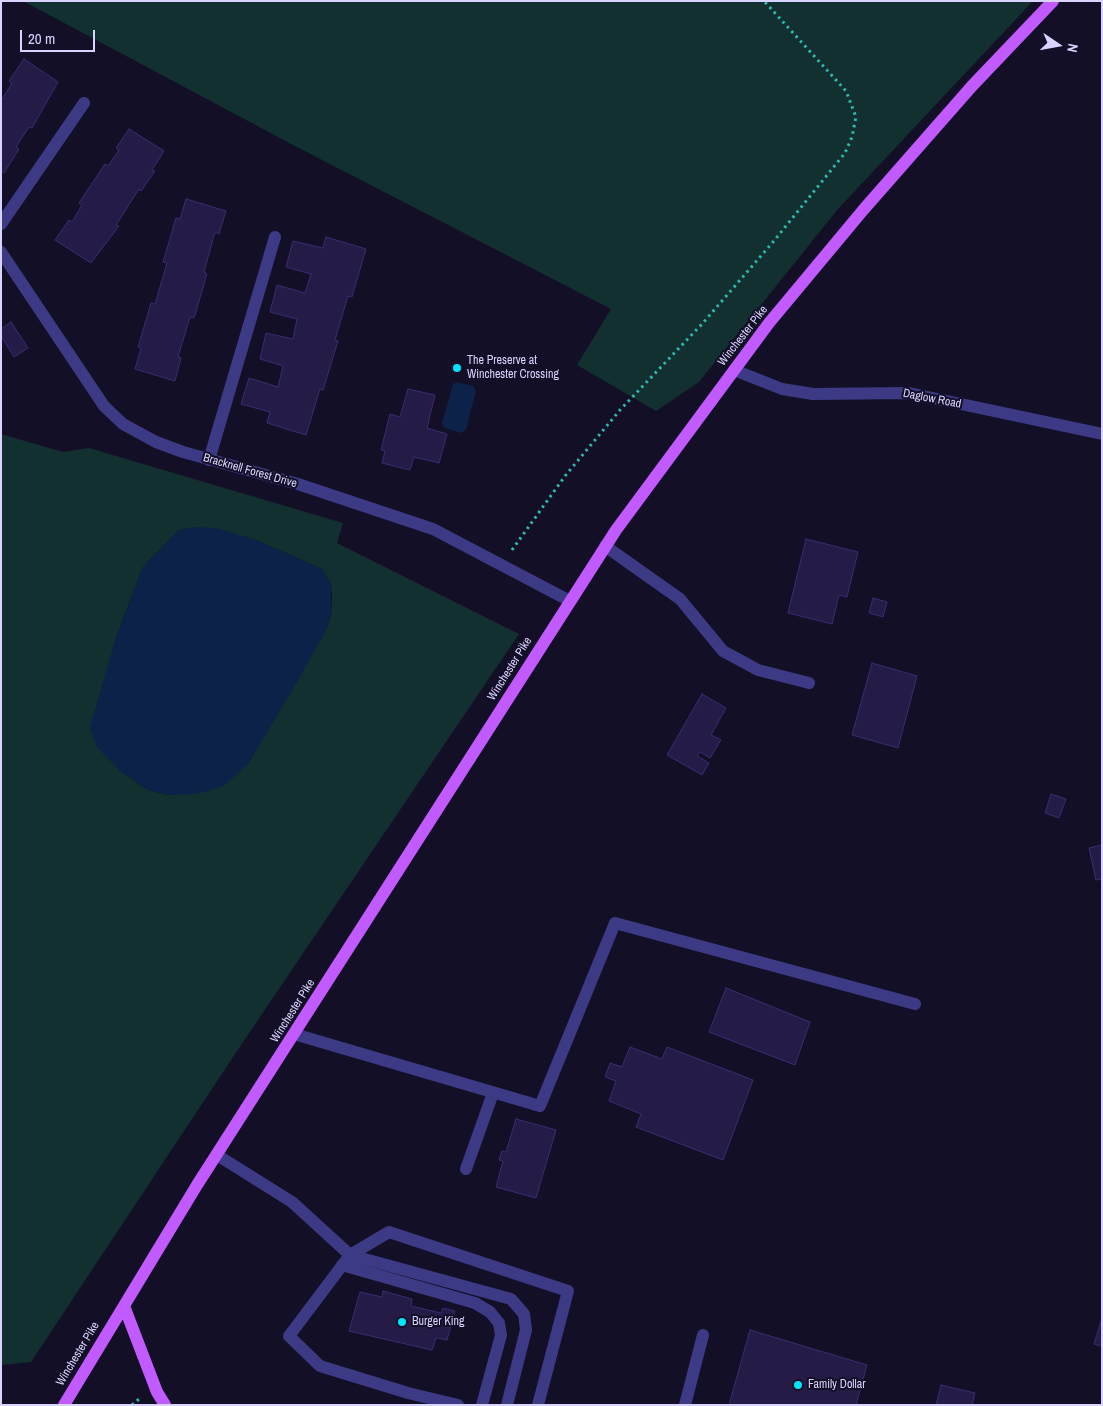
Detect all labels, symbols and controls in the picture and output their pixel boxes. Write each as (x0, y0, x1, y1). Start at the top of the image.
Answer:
scale bar (22, 20, 98, 52)
north arrow (1033, 20, 1083, 70)
text: 20 m (28, 28, 55, 49)
text: N (1063, 42, 1082, 54)
street label: Winchester Pike (715, 303, 771, 369)
place label: The Preserve at Winchester Crossing (467, 354, 559, 382)
marker: The Preserve at Winchester Crossing (451, 362, 463, 374)
street label: Daglow Road (902, 386, 962, 412)
street label: Bracknell Forest Drive (201, 451, 299, 491)
street label: Winchester Pike (485, 635, 535, 703)
street label: Winchester Pike (268, 977, 318, 1045)
place label: Burger King (412, 1315, 465, 1329)
marker: Burger King (396, 1316, 408, 1328)
street label: Winchester Pike (53, 1319, 103, 1389)
place label: Family Dollar (808, 1378, 865, 1392)
marker: Family Dollar (792, 1379, 804, 1391)

